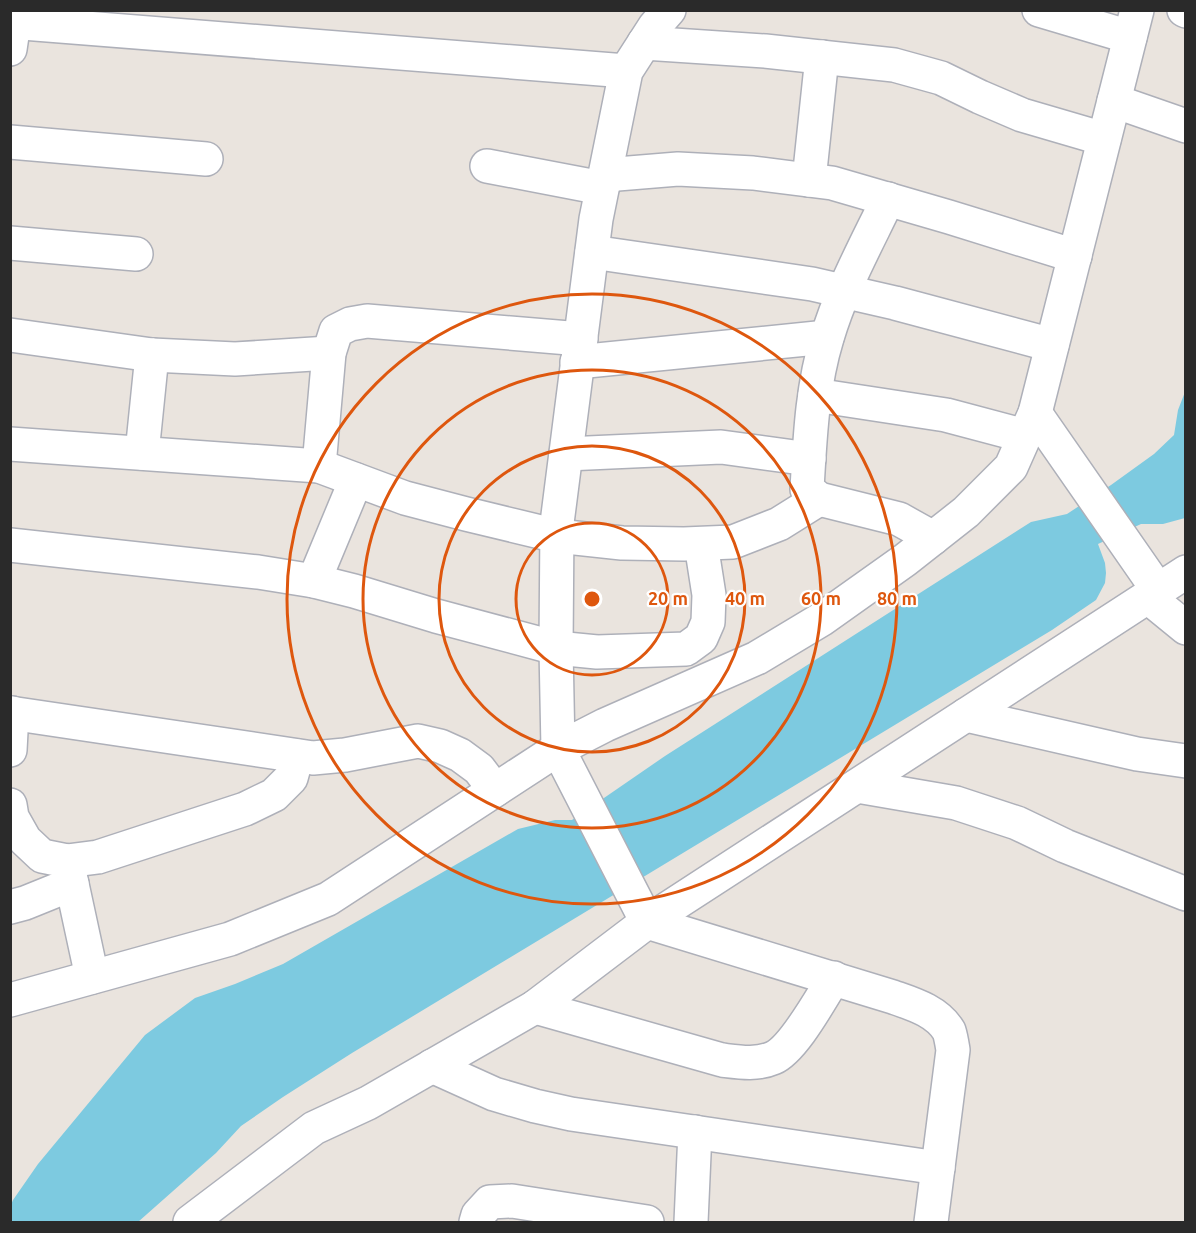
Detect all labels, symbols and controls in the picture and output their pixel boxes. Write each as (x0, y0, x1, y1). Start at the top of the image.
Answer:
text: 20 m (648, 588, 688, 608)
text: 40 m (725, 588, 765, 608)
text: 60 m (801, 588, 841, 608)
text: 80 m (877, 588, 917, 608)
centre of rings (582, 589, 602, 609)

